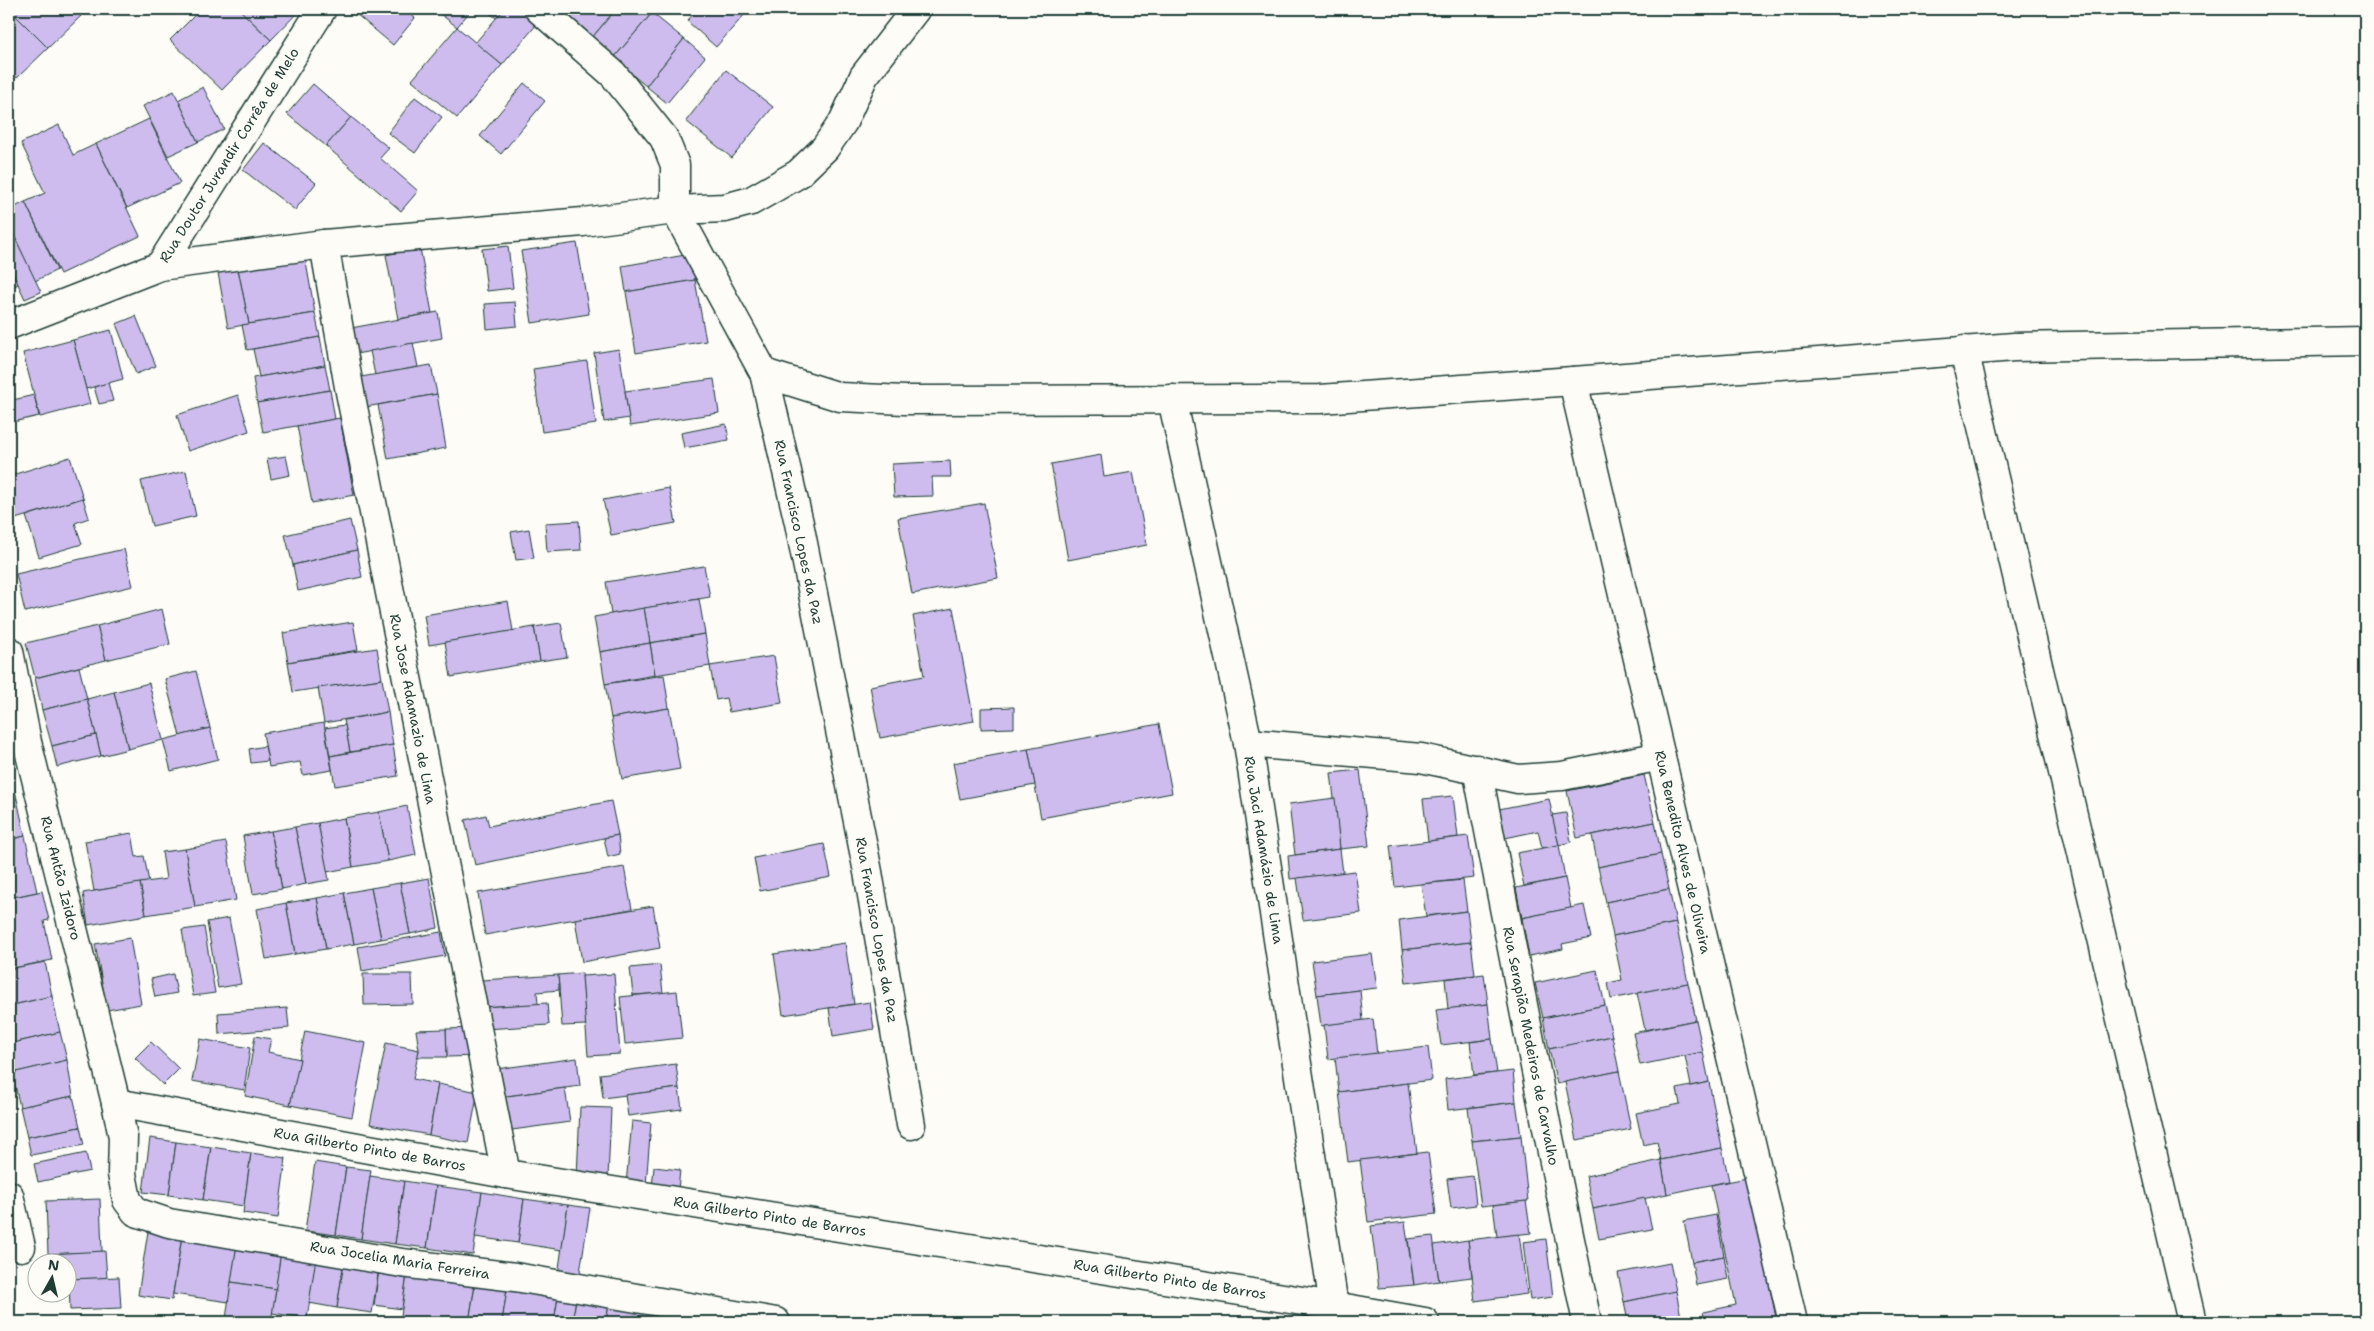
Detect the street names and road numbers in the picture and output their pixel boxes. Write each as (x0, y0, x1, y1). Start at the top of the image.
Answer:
street label: Rua Doutor Jurandir Corrêa de Melo (155, 44, 303, 266)
street label: Rua Francisco Lopes da Paz (771, 438, 827, 626)
street label: Rua Jose Adamazio de Lima (386, 612, 440, 806)
street label: Rua Benedito Alves de Oliveira (1651, 749, 1715, 956)
street label: Rua Jaci Adamázio de Lima (1240, 755, 1288, 945)
street label: Rua Antão Izidoro (37, 814, 85, 942)
street label: Rua Francisco Lopes da Paz (852, 836, 902, 1024)
street label: Rua Serapião Medeiros de Carvalho (1499, 925, 1563, 1167)
street label: Rua Gilberto Pinto de Barros (272, 1123, 468, 1175)
street label: Rua Gilberto Pinto de Barros (672, 1192, 868, 1240)
street label: Rua Jocelia Maria Ferreira (309, 1237, 491, 1283)
street label: Rua Gilberto Pinto de Barros (1072, 1255, 1268, 1303)

